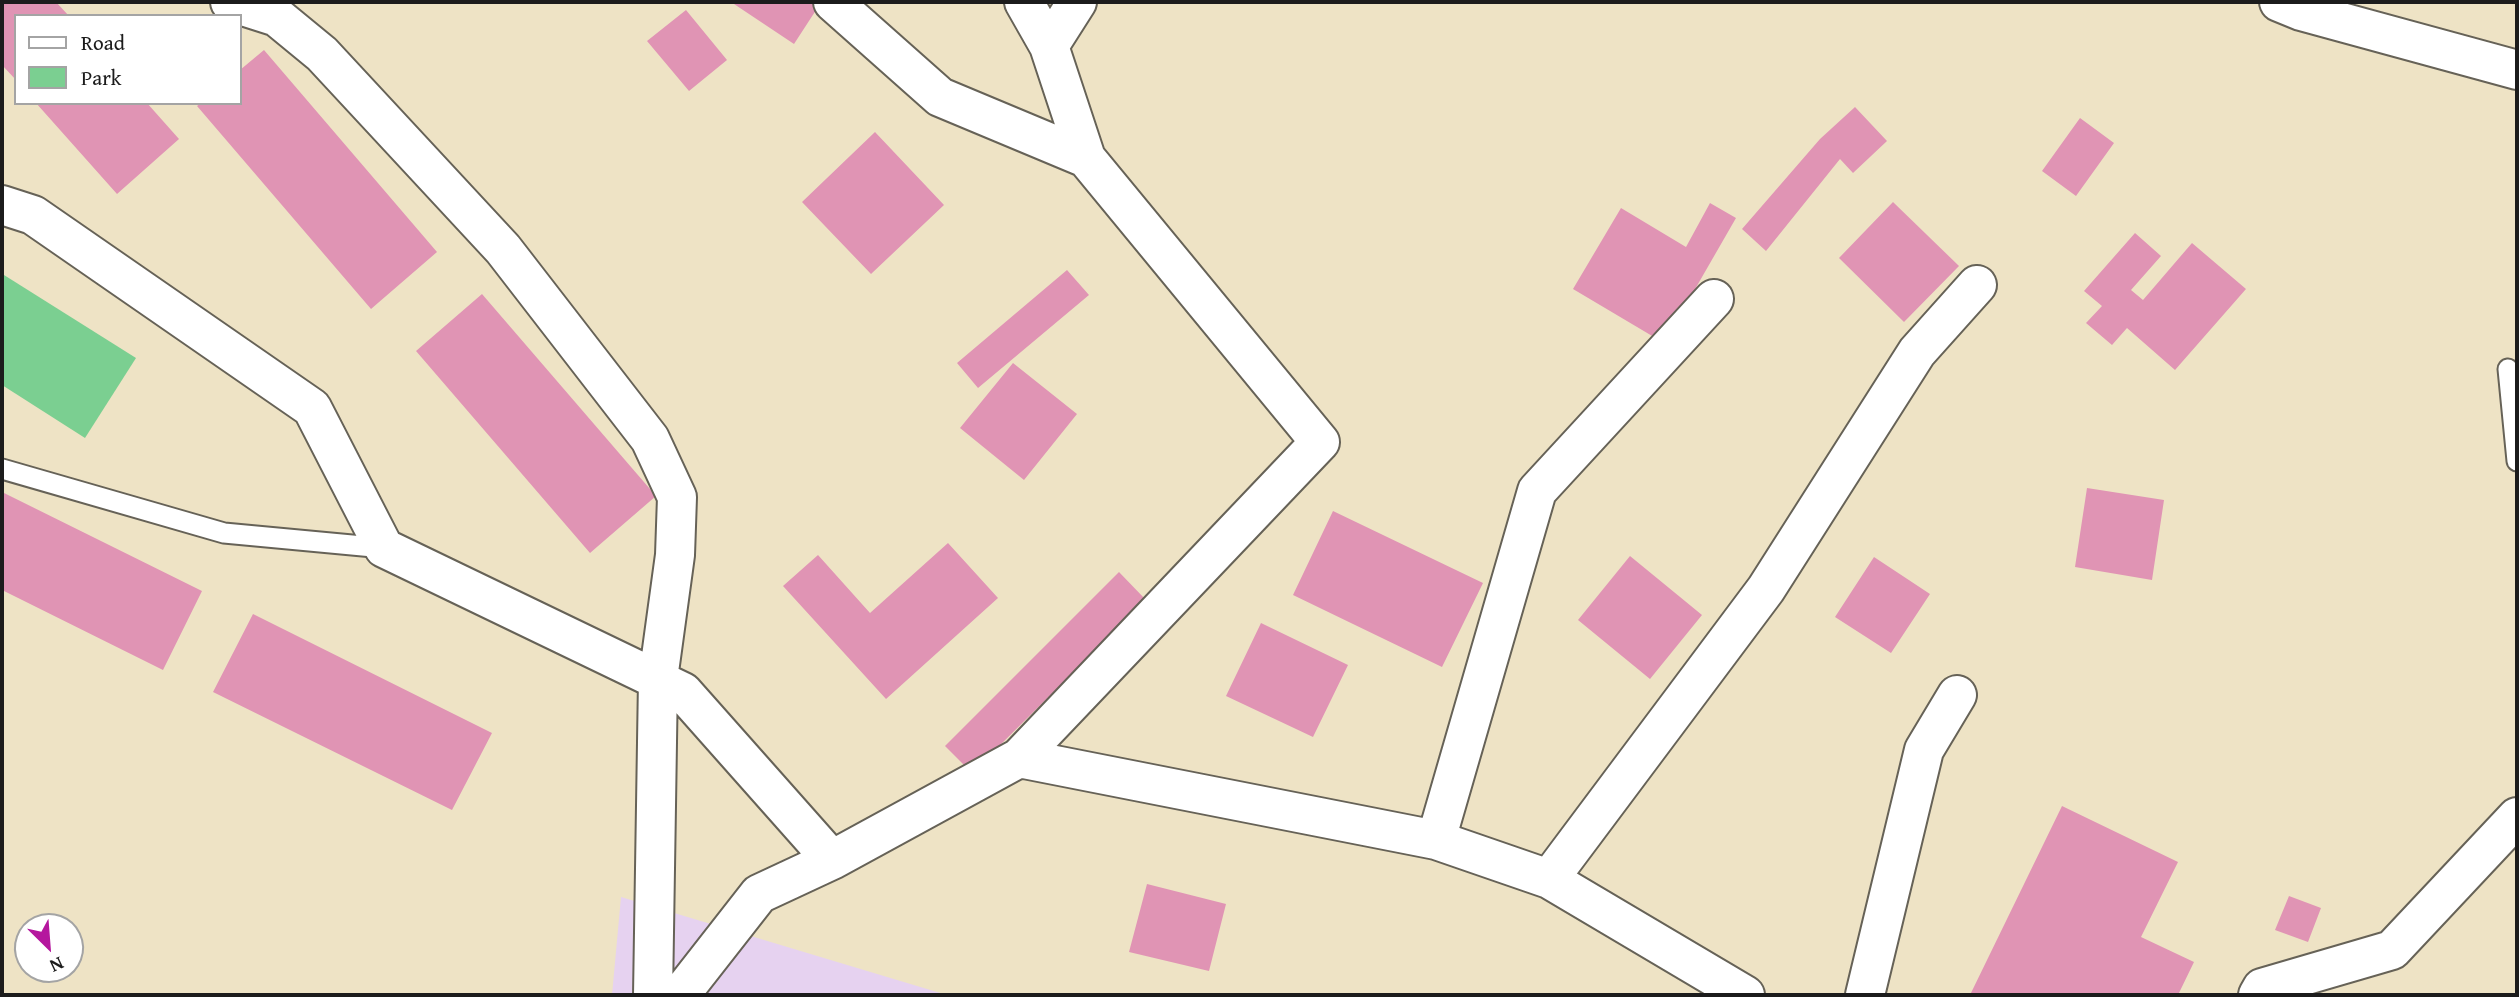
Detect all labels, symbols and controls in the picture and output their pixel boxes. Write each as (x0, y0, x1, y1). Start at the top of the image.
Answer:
legend (14, 14, 242, 105)
text: Road (81, 27, 125, 58)
text: Park (81, 62, 122, 93)
north arrow (14, 913, 84, 983)
text: N (45, 950, 69, 981)

